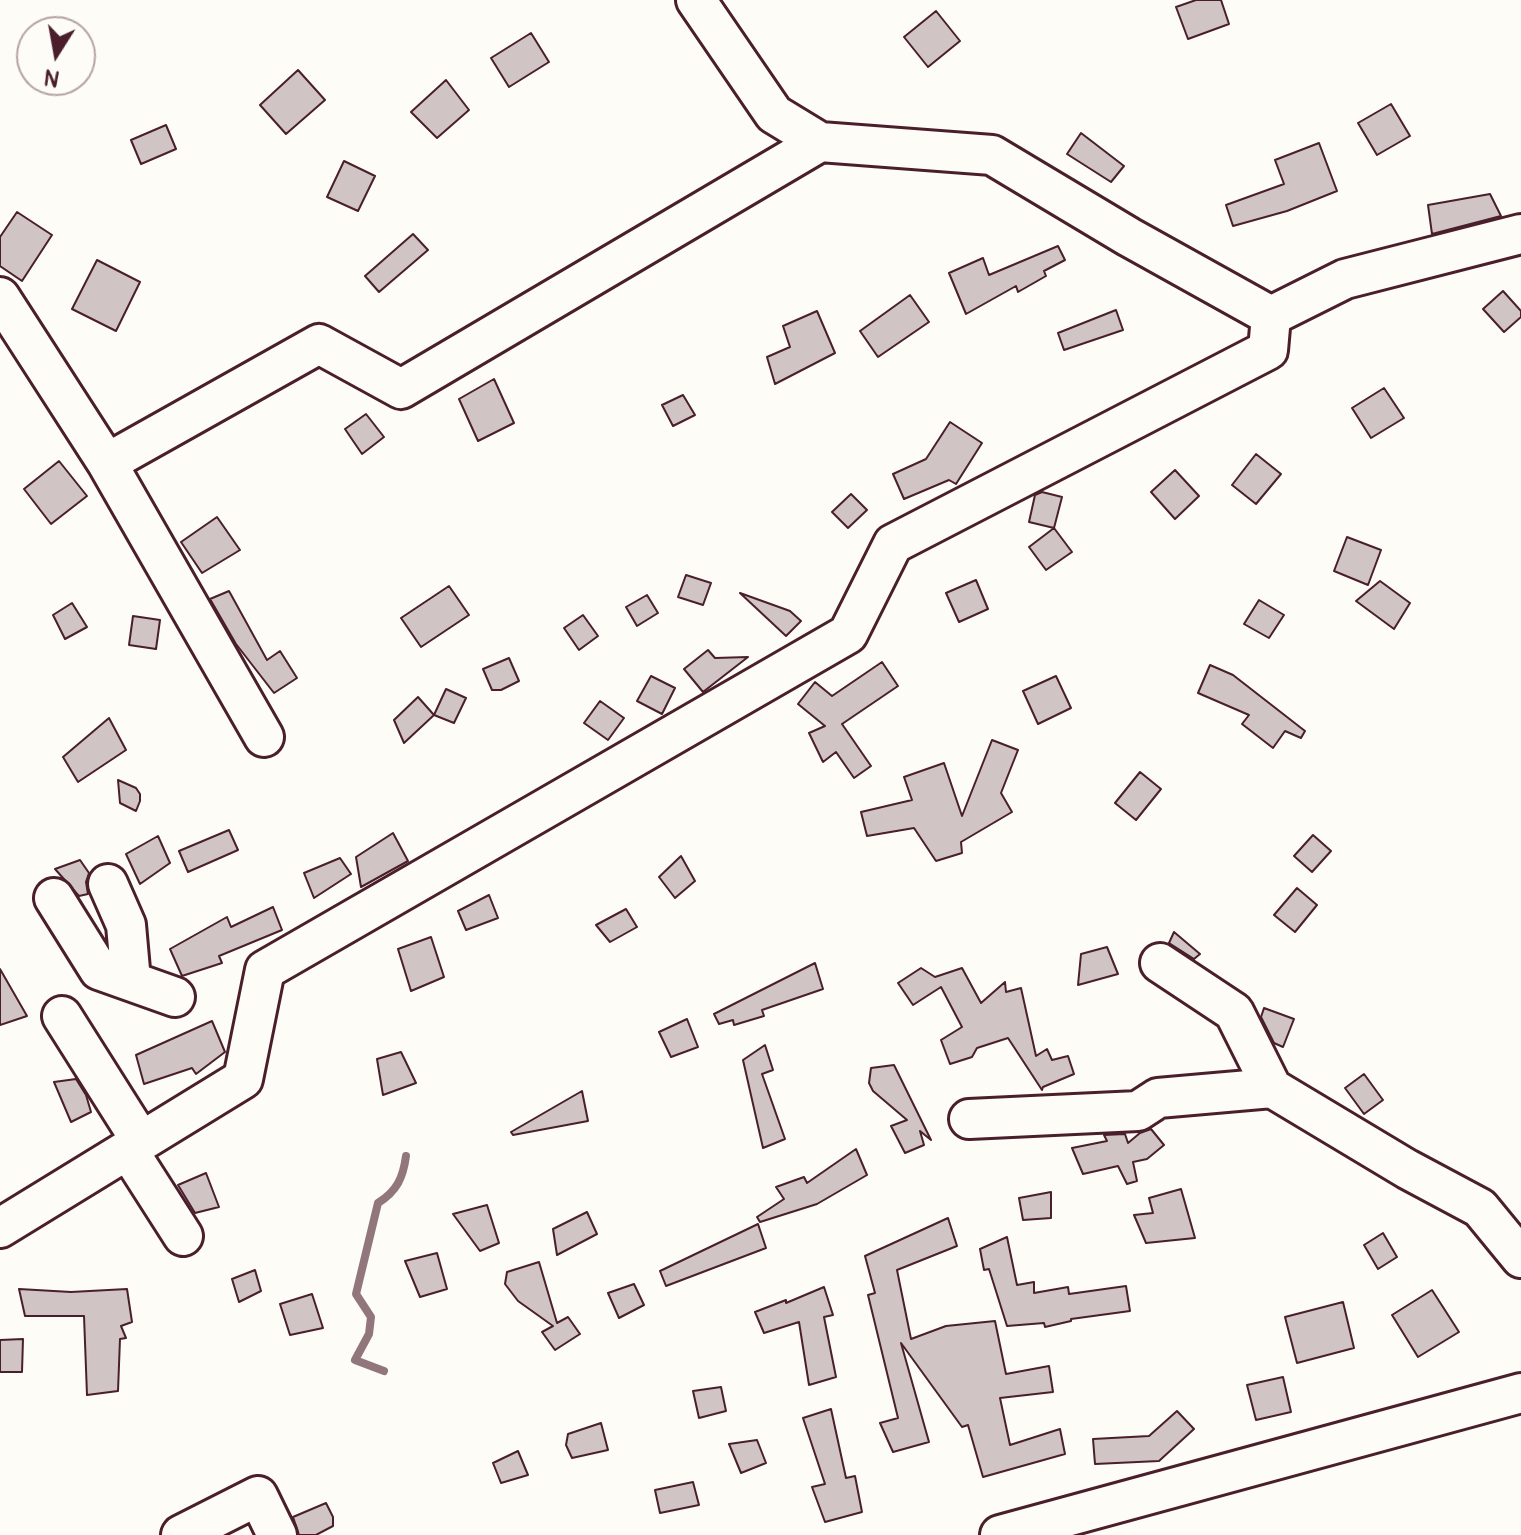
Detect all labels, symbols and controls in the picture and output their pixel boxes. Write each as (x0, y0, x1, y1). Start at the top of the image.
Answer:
north arrow (16, 16, 96, 96)
text: N (42, 62, 62, 93)

